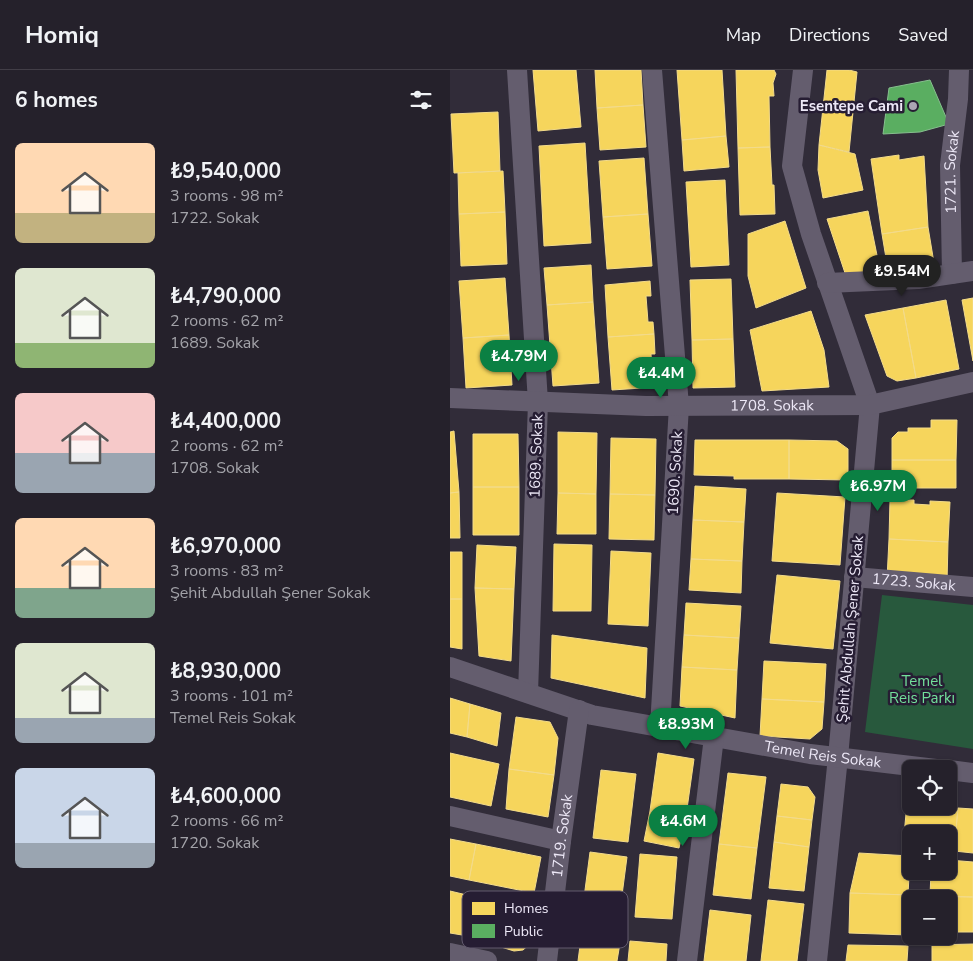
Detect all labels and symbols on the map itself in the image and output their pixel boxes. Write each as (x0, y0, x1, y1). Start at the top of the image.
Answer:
place label: Esentepe Cami (800, 96, 903, 116)
marker: Esentepe Cami (907, 100, 919, 112)
street label: 1721. Sokak (940, 129, 964, 214)
pin: ₺9.54M (861, 254, 943, 297)
pin: ₺4.79M (478, 340, 560, 382)
pin: ₺4.4M (626, 356, 696, 399)
street label: 1708. Sokak (730, 395, 814, 416)
street label: 1689. Sokak (525, 413, 547, 498)
street label: 1690. Sokak (663, 430, 687, 515)
pin: ₺6.97M (837, 470, 919, 512)
street label: Şehit Abdullah Şener Sokak (832, 534, 868, 723)
street label: 1723. Sokak (871, 569, 957, 596)
park label: Temel Reis Parkı (889, 671, 955, 708)
pin: ₺8.93M (645, 708, 727, 750)
street label: Temel Reis Sokak (763, 736, 883, 772)
street label: 1719. Sokak (547, 792, 577, 879)
pin: ₺4.6M (648, 804, 718, 847)
legend (462, 891, 628, 948)
text: Homes (504, 899, 549, 918)
text: Public (504, 922, 543, 941)

